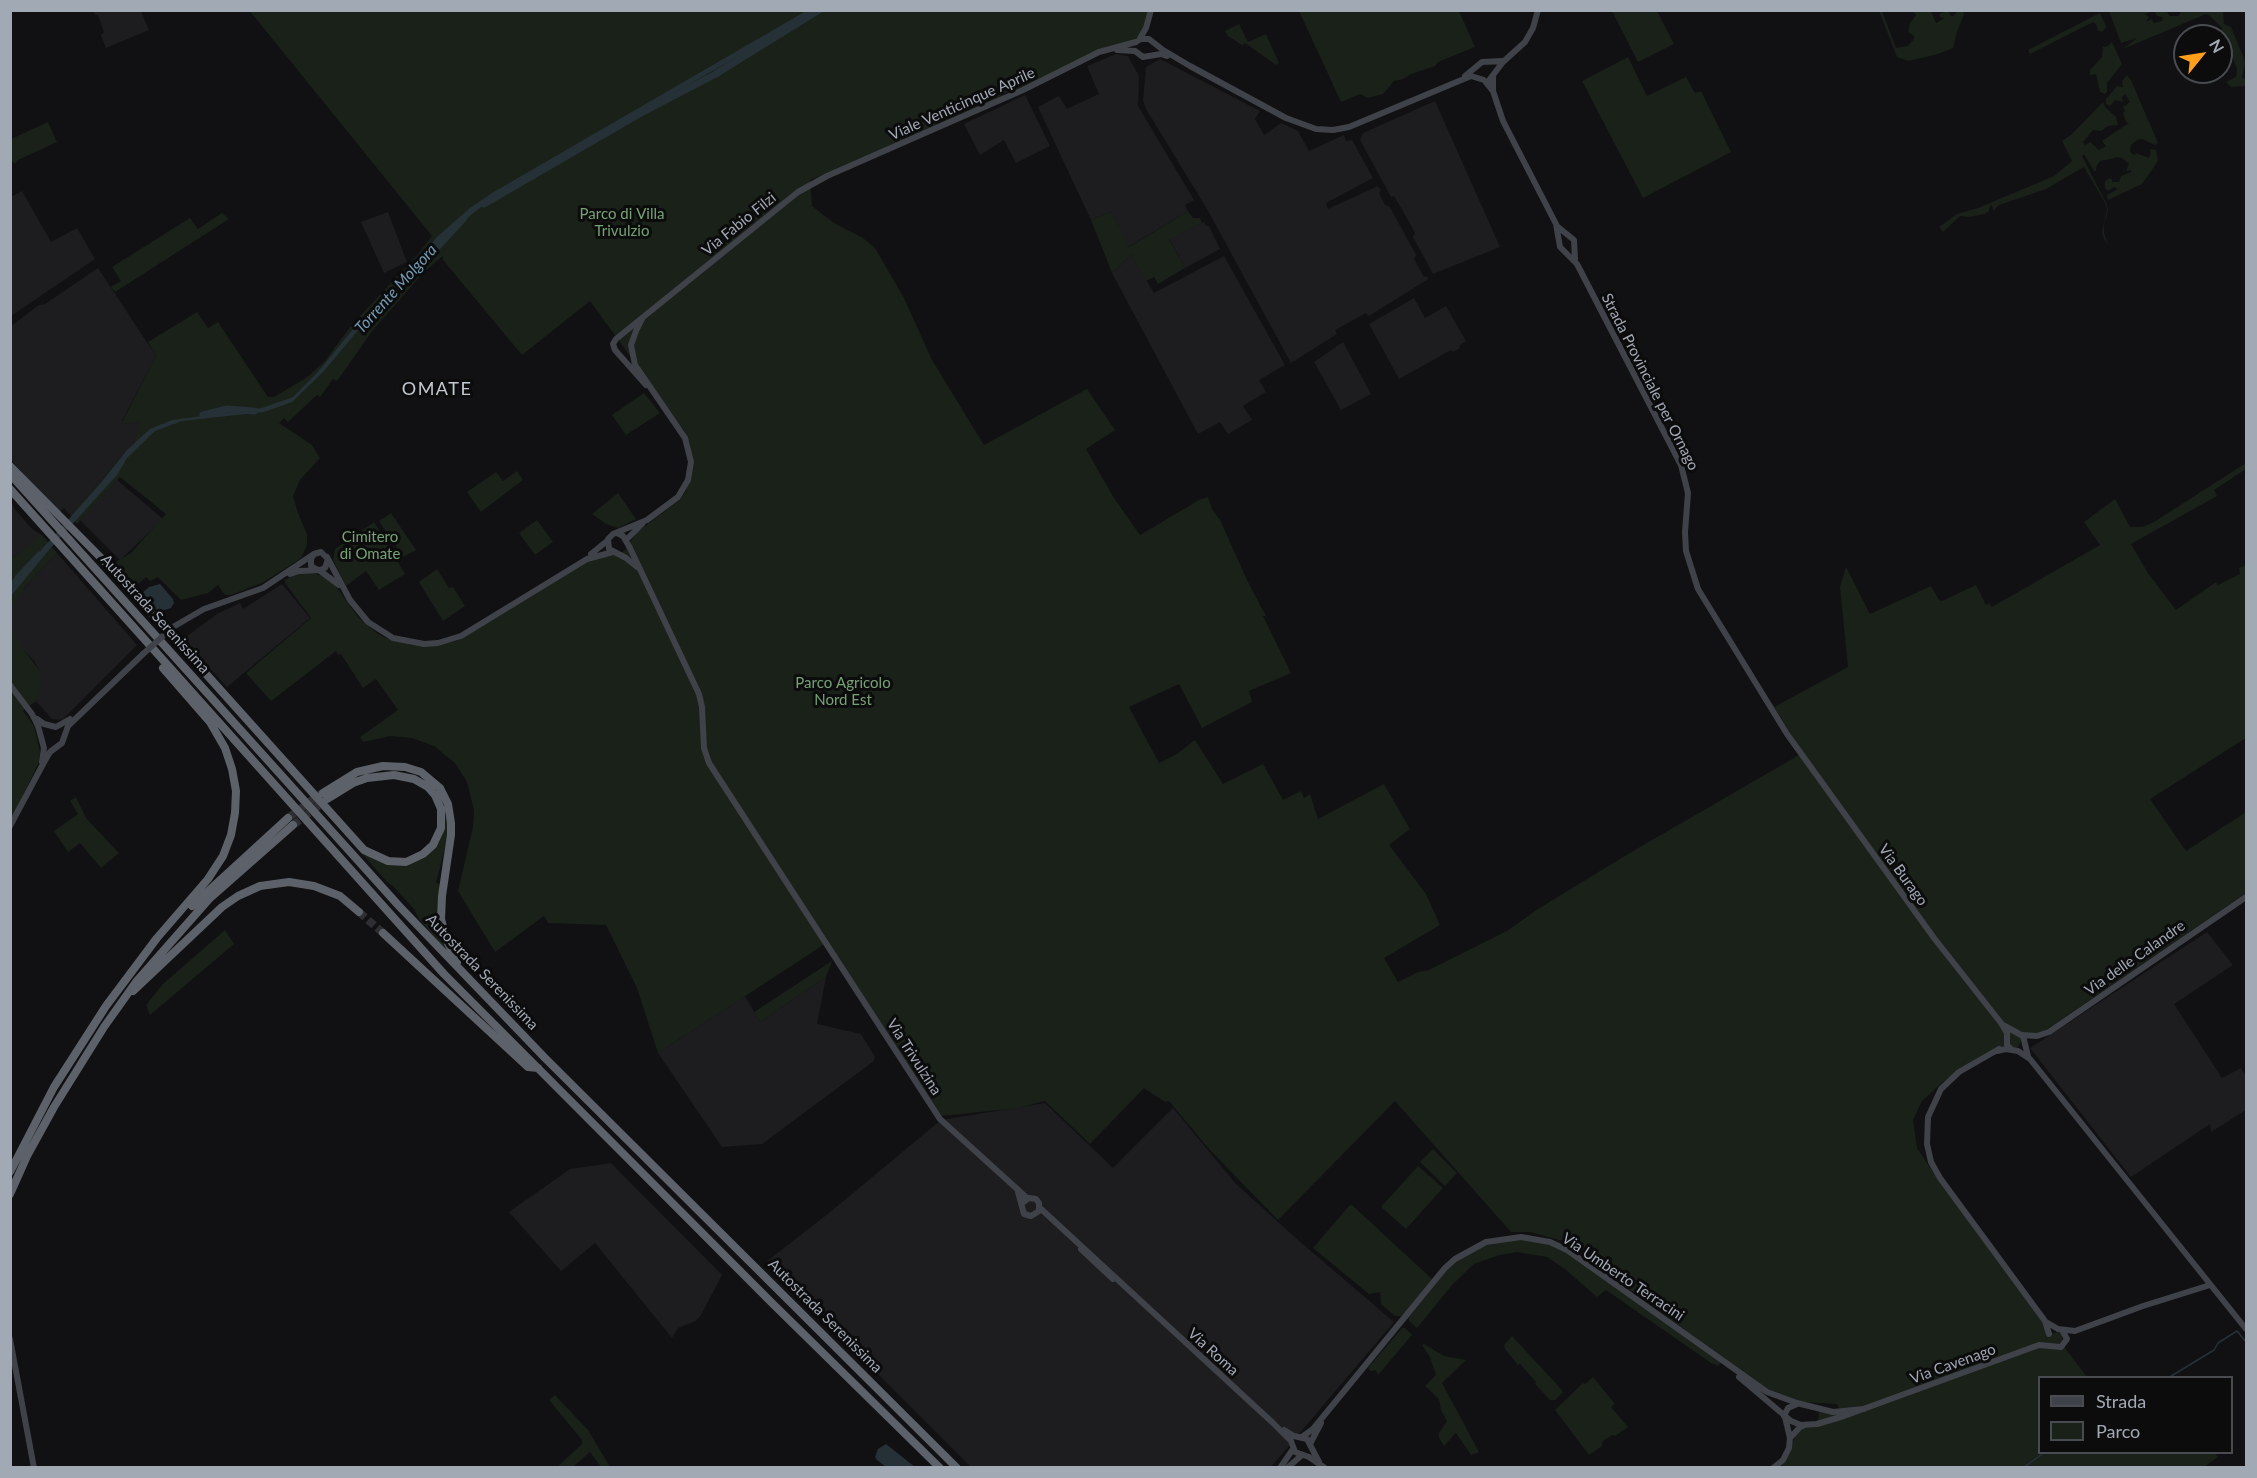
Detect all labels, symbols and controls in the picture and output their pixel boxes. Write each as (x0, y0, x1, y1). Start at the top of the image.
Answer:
north arrow (2173, 24, 2233, 84)
text: N (2206, 36, 2229, 56)
street label: Viale Venticinque Aprile (886, 64, 1038, 144)
street label: Via Fabio Filzi (698, 189, 780, 259)
park label: Parco di Villa Trivulzio (580, 205, 664, 240)
water label: Torrente Molgora (351, 240, 441, 338)
street label: Strada Provinciale per Ornago (1597, 291, 1703, 473)
district label: OMATE (402, 378, 472, 400)
park label: Cimitero di Omate (340, 528, 400, 563)
street label: Autostrada Serenissima (97, 551, 213, 677)
park label: Parco Agricolo Nord Est (795, 674, 891, 709)
street label: Via Burago (1875, 841, 1931, 909)
street label: Autostrada Serenissima (422, 910, 542, 1034)
street label: Via delle Calandre (2081, 917, 2189, 999)
street label: Via Trivulzina (883, 1016, 945, 1098)
street label: Via Umberto Terracini (1558, 1229, 1688, 1325)
street label: Autostrada Serenissima (764, 1255, 886, 1377)
street label: Via Roma (1184, 1324, 1242, 1380)
street label: Via Cavenago (1908, 1340, 1998, 1388)
legend (2038, 1376, 2233, 1454)
text: Strada (2096, 1390, 2146, 1412)
text: Parco (2096, 1420, 2140, 1442)

